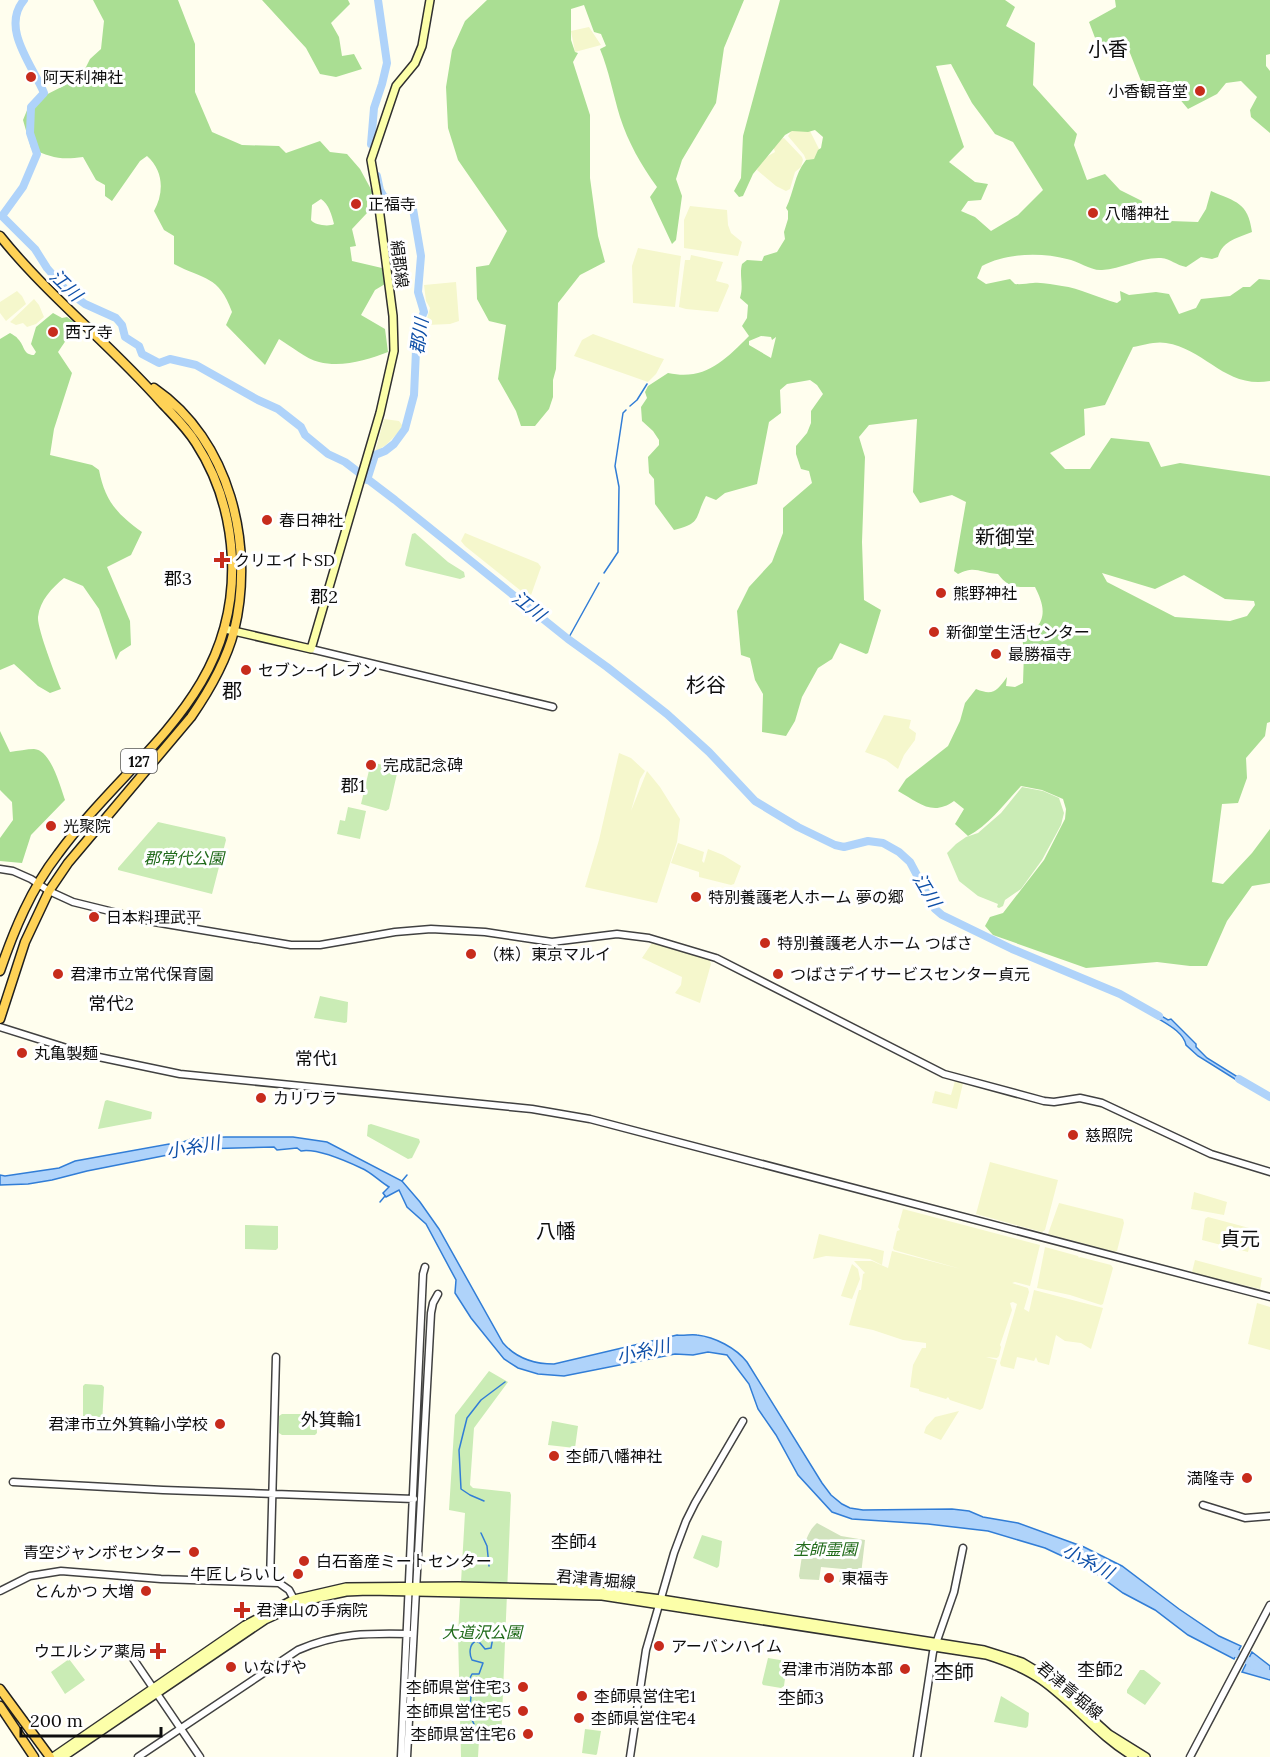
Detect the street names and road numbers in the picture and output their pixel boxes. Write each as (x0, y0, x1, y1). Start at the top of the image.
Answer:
street label: 絹郡線 (387, 239, 413, 289)
road number: 127 (121, 749, 157, 773)
street label: 君津青堀線 (555, 1566, 637, 1592)
street label: 君津青堀線 (1033, 1657, 1107, 1723)

